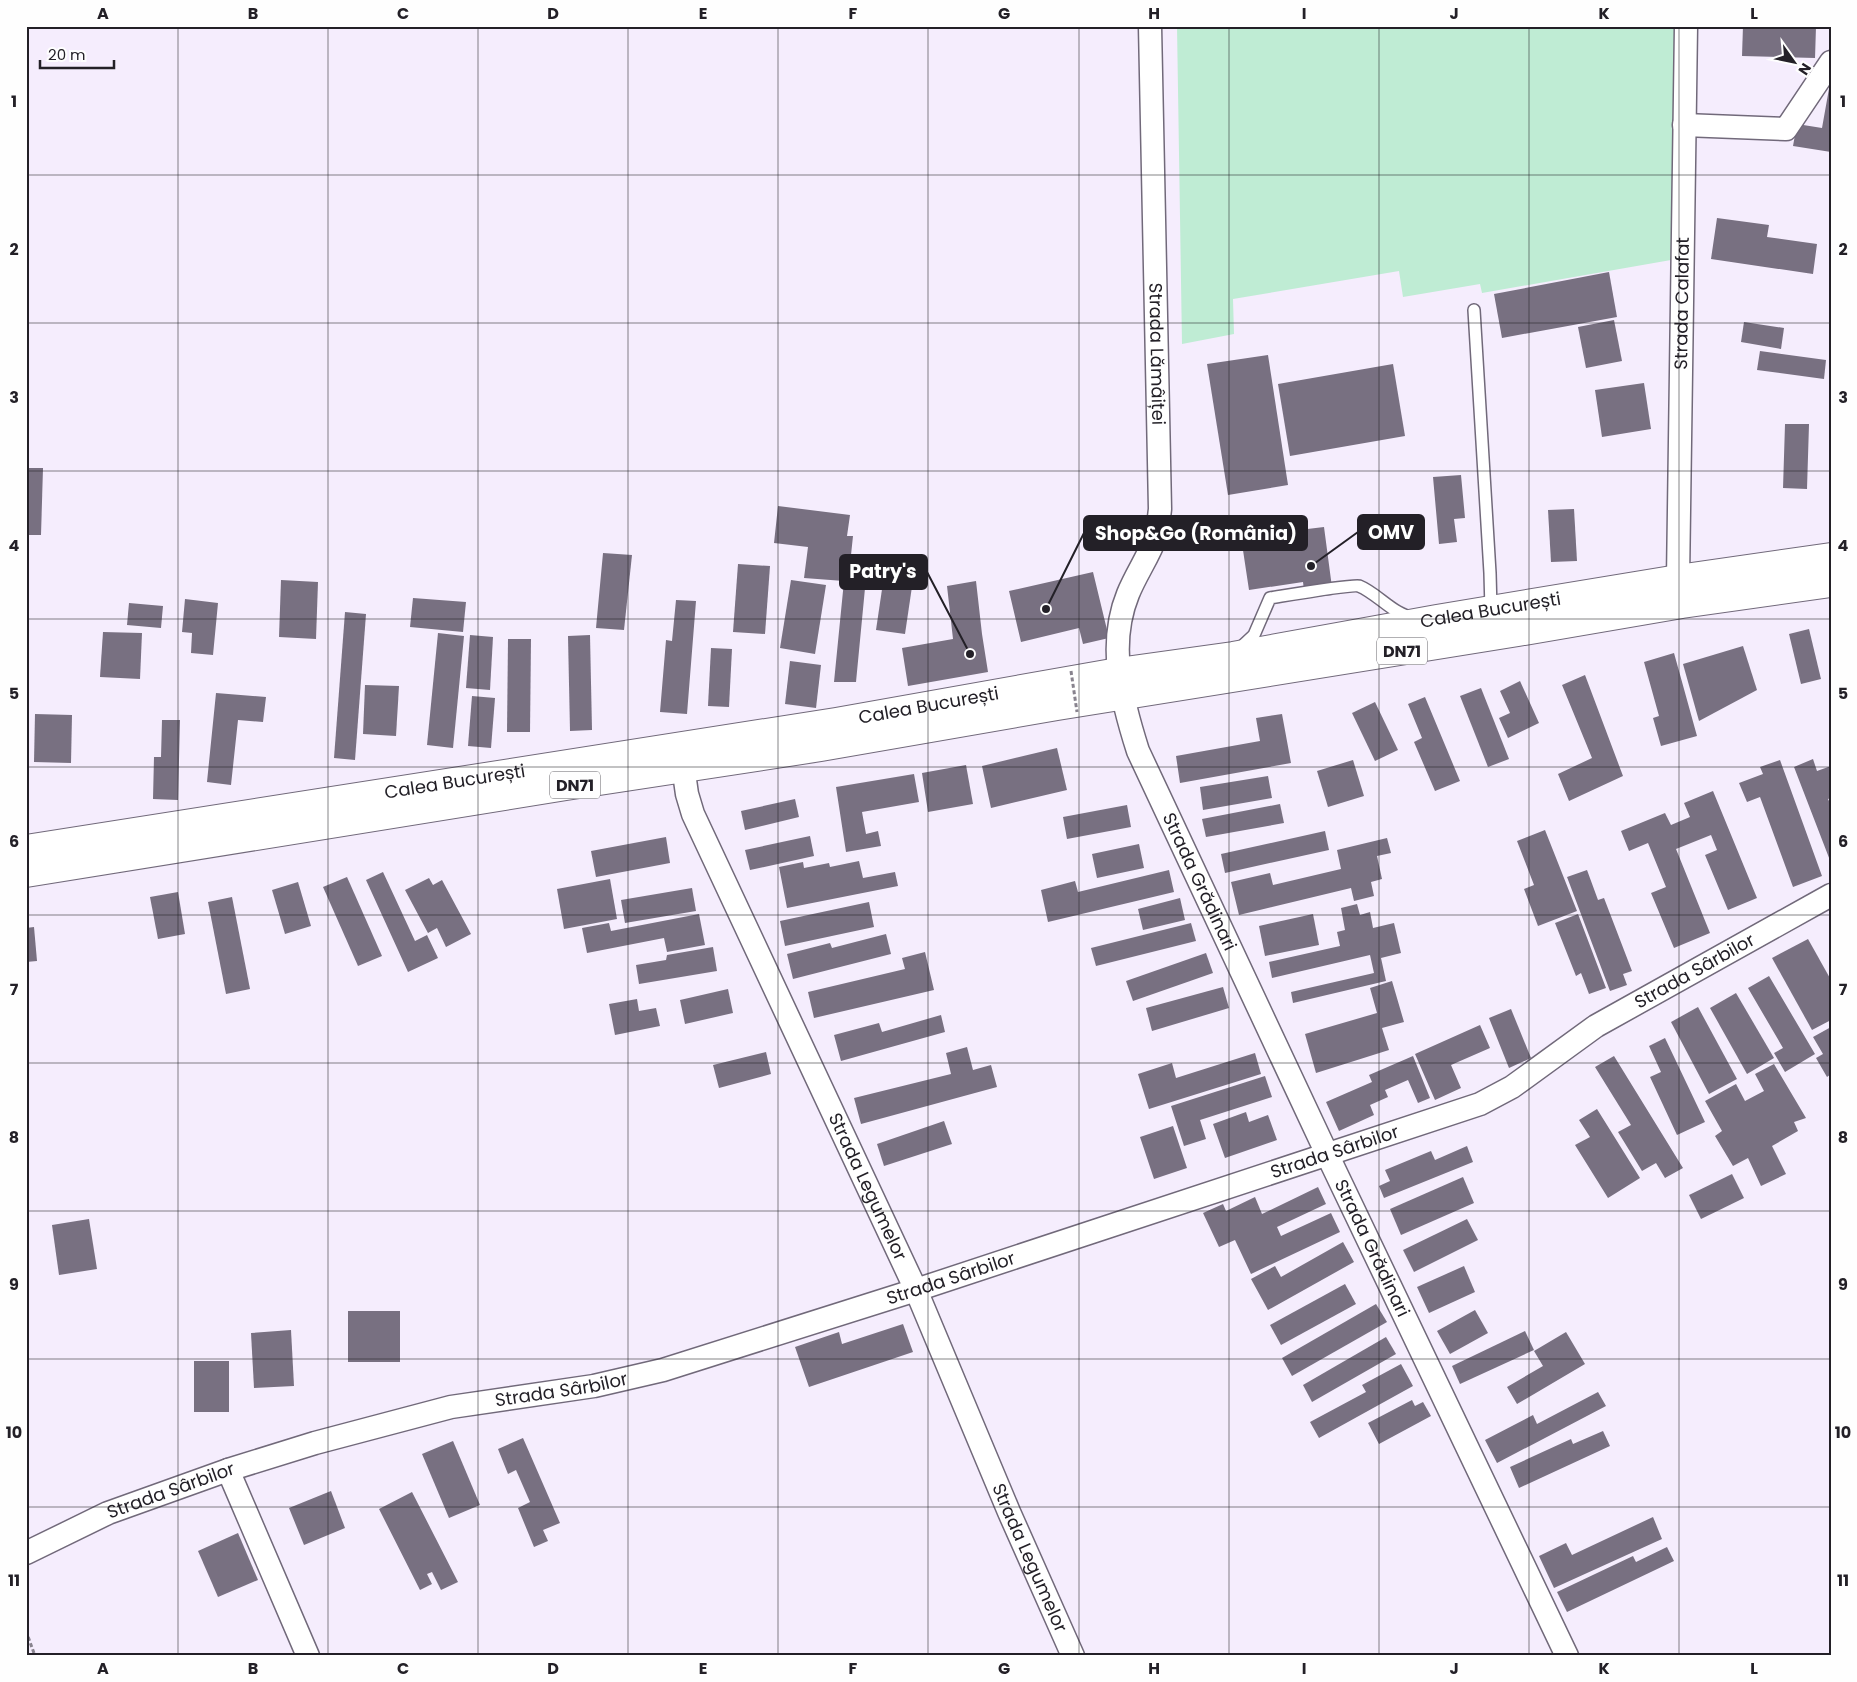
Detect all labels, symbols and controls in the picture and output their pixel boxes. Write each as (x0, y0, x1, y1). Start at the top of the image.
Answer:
text: A (97, 2, 109, 25)
text: B (248, 2, 258, 25)
text: C (397, 2, 409, 25)
text: D (547, 2, 559, 25)
text: E (699, 2, 707, 25)
text: F (849, 2, 858, 25)
text: G (998, 2, 1010, 25)
text: H (1148, 2, 1160, 25)
text: I (1302, 2, 1306, 25)
text: J (1449, 2, 1459, 25)
text: K (1598, 2, 1610, 25)
text: L (1750, 2, 1758, 25)
scale bar (40, 38, 114, 70)
north arrow (1770, 38, 1820, 88)
text: 20 m (48, 44, 86, 65)
text: N (1794, 59, 1816, 79)
text: 1 (11, 90, 17, 113)
text: 1 (1840, 90, 1846, 113)
street label: Strada Calafat (1668, 237, 1695, 370)
text: 2 (9, 238, 19, 261)
text: 2 (1838, 238, 1848, 261)
street label: Strada Lămâiței (1143, 282, 1171, 425)
text: 3 (9, 386, 19, 409)
text: 3 (1838, 386, 1848, 409)
callout: OMV (1358, 515, 1424, 549)
callout: Shop&Go (România) (1084, 516, 1307, 550)
text: OMV (1368, 519, 1414, 546)
text: Shop&Go (România) (1095, 520, 1297, 547)
text: 4 (9, 534, 20, 557)
text: 4 (1838, 534, 1849, 557)
callout: Patry's (840, 555, 927, 589)
text: Patry's (849, 558, 917, 585)
street label: Calea București (1418, 586, 1563, 634)
road number: DN71 (1377, 637, 1427, 664)
street label: Calea București (856, 680, 1001, 730)
text: 5 (9, 682, 19, 705)
text: 5 (1838, 682, 1848, 705)
street label: Calea București (383, 758, 527, 805)
road number: DN71 (550, 772, 600, 798)
street label: Strada Grădinari (1157, 809, 1243, 955)
text: 6 (9, 830, 19, 853)
text: 6 (1838, 830, 1848, 853)
street label: Strada Sârbilor (1630, 927, 1759, 1014)
text: 7 (10, 978, 19, 1001)
text: 7 (1839, 978, 1848, 1001)
street label: Strada Legumelor (823, 1109, 914, 1265)
street label: Strada Sârbilor (1267, 1119, 1402, 1184)
text: 8 (9, 1126, 19, 1149)
text: 8 (1838, 1126, 1848, 1149)
street label: Strada Grădinari (1329, 1175, 1416, 1321)
street label: Strada Sârbilor (883, 1245, 1019, 1311)
text: 9 (9, 1273, 19, 1296)
text: 9 (1838, 1273, 1848, 1296)
street label: Strada Sârbilor (493, 1366, 630, 1412)
text: 10 (6, 1421, 22, 1444)
text: 10 (1835, 1421, 1851, 1444)
street label: Strada Sârbilor (103, 1456, 238, 1524)
street label: Strada Legumelor (986, 1480, 1074, 1636)
text: 11 (8, 1569, 20, 1592)
text: 11 (1837, 1569, 1849, 1592)
text: A (97, 1657, 109, 1680)
text: B (248, 1657, 258, 1680)
text: C (397, 1657, 409, 1680)
text: D (547, 1657, 559, 1680)
text: E (699, 1657, 707, 1680)
text: F (849, 1657, 858, 1680)
text: G (998, 1657, 1010, 1680)
text: H (1148, 1657, 1160, 1680)
text: I (1302, 1657, 1306, 1680)
text: J (1449, 1657, 1459, 1680)
text: K (1598, 1657, 1610, 1680)
text: L (1750, 1657, 1758, 1680)

